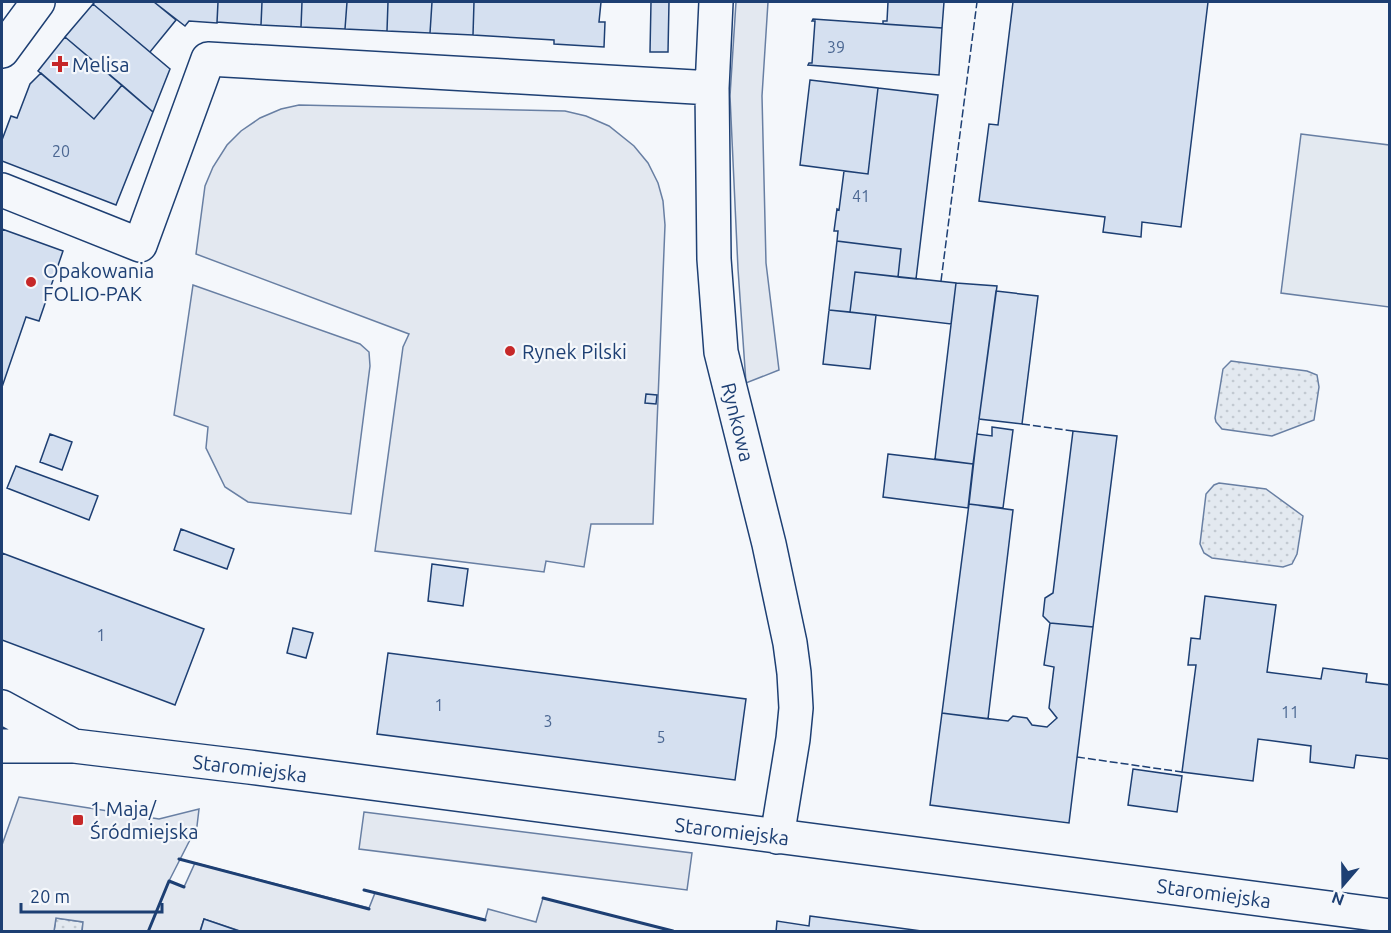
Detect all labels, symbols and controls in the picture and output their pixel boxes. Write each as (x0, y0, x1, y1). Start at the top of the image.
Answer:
house number: 39 (827, 38, 845, 56)
place label: Melisa (72, 53, 129, 76)
marker: Melisa (53, 57, 67, 71)
house number: 20 (52, 142, 70, 160)
house number: 41 (852, 187, 870, 205)
place label: Opakowania FOLIO-PAK (43, 259, 154, 305)
marker: Opakowania FOLIO-PAK (24, 275, 38, 289)
place label: Rynek Pilski (522, 340, 627, 363)
marker: Rynek Pilski (503, 344, 517, 358)
street label: Rynkowa (717, 380, 759, 464)
house number: 1 (96, 626, 106, 644)
house number: 1 (434, 696, 444, 714)
house number: 11 (1281, 703, 1299, 721)
house number: 3 (543, 712, 553, 730)
house number: 5 (656, 728, 666, 746)
street label: Staromiejska (192, 750, 308, 786)
place label: 1 Maja/ Śródmiejska (90, 797, 199, 843)
marker: 1 Maja/ Śródmiejska (71, 813, 85, 827)
street label: Staromiejska (674, 813, 790, 849)
north arrow (1313, 855, 1373, 915)
street label: Staromiejska (1156, 874, 1272, 912)
scale bar (21, 876, 162, 914)
text: 20 m (30, 886, 70, 906)
text: N (1329, 889, 1347, 910)

